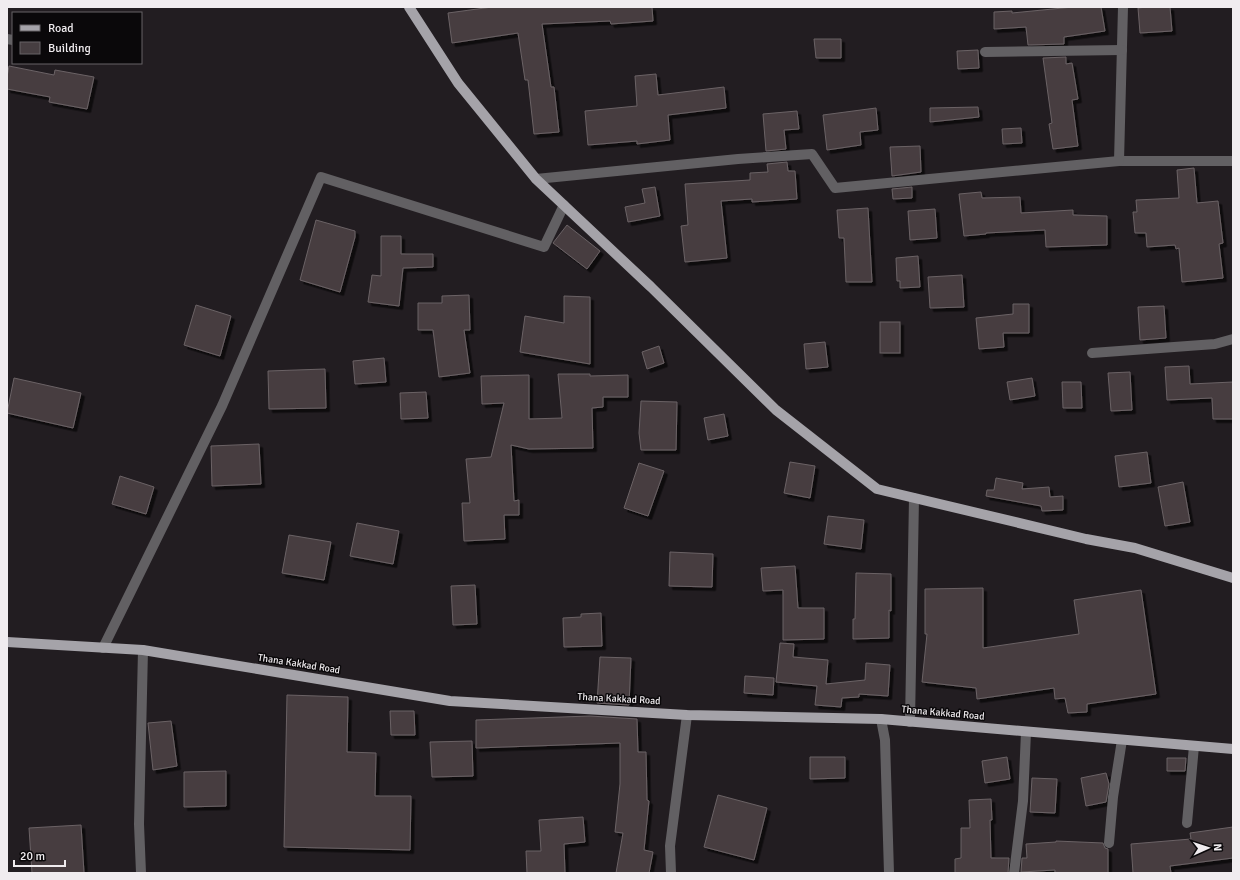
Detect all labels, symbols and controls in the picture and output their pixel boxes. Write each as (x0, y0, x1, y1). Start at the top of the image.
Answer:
legend (12, 12, 142, 64)
text: Road (48, 21, 74, 36)
text: Building (48, 41, 91, 56)
street label: Thana Kakkad Road (257, 652, 341, 676)
street label: Thana Kakkad Road (577, 691, 661, 707)
street label: Thana Kakkad Road (901, 703, 985, 723)
north arrow (1188, 828, 1228, 868)
scale bar (14, 842, 65, 868)
text: N (1211, 843, 1224, 852)
text: 20 m (20, 849, 45, 864)

